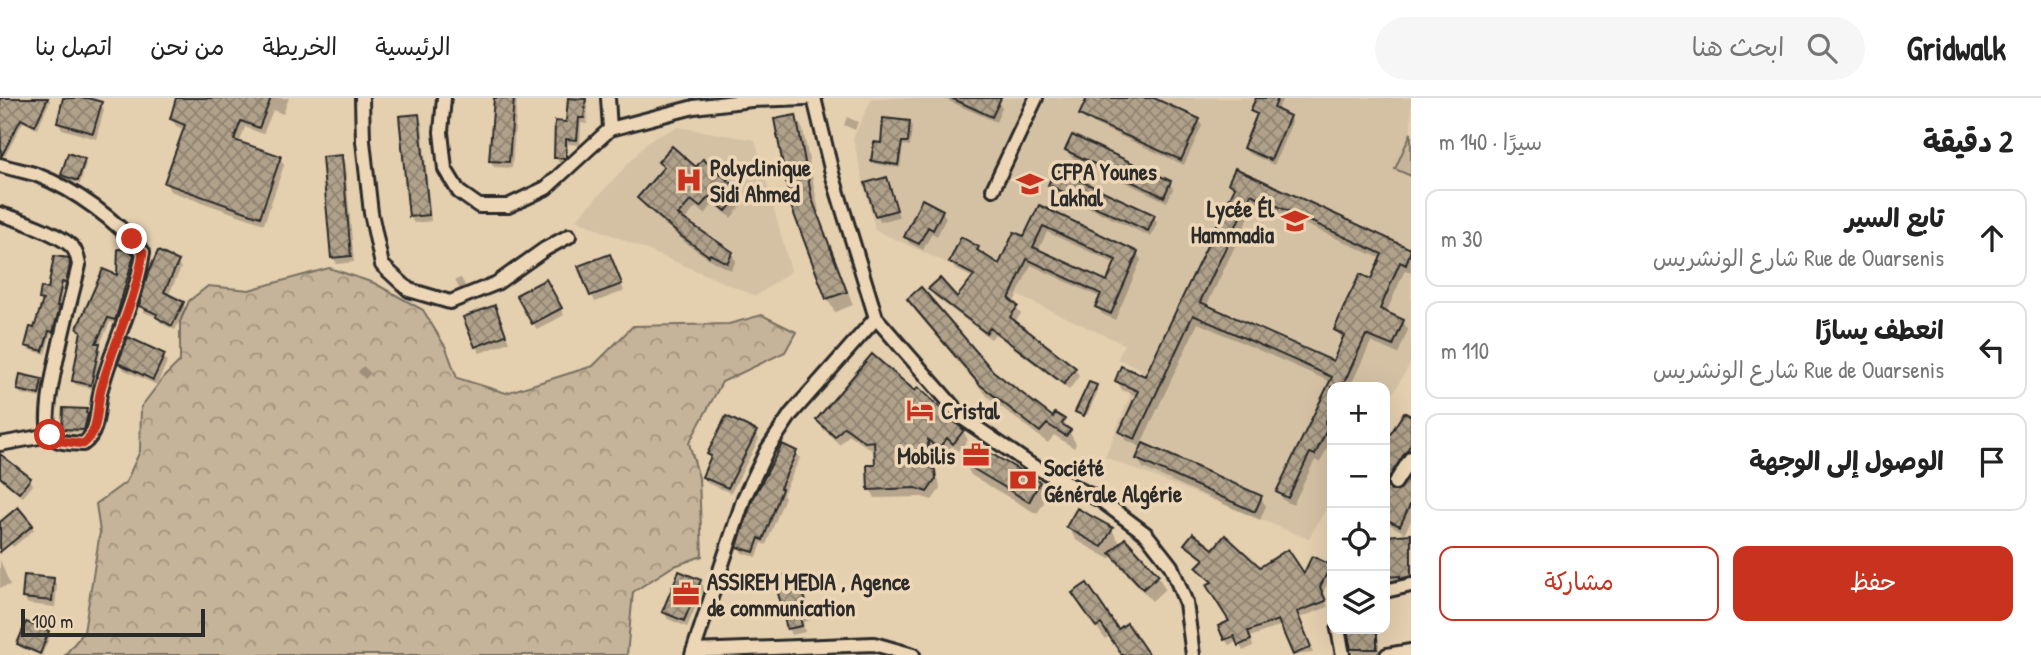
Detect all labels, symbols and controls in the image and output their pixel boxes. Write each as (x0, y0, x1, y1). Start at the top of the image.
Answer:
search box (1375, 17, 1865, 80)
text: Gridwalk (1907, 26, 2006, 70)
text: ابحث هنا (1692, 29, 1785, 64)
icon: search (1803, 29, 1841, 67)
text: اتصل بنا (35, 30, 112, 62)
text: من نحن (150, 30, 224, 62)
text: الخريطة (262, 30, 337, 62)
text: الرئيسية (375, 30, 451, 62)
text: 2 دقيقة (1923, 121, 2013, 161)
text: سيرًا · 140 m (1439, 126, 1542, 157)
place label: Polyclinique Sidi Ahmed (710, 152, 812, 209)
place label: CFPA Younes Lakhal (1051, 156, 1157, 213)
hospital icon: Polyclinique Sidi Ahmed (674, 165, 704, 195)
school or university icon: CFPA Younes Lakhal (1015, 169, 1045, 199)
place label: Lycée Él Hammadia (1191, 193, 1275, 250)
text: تابع السير (1845, 200, 1944, 235)
school or university icon: Lycée Él Hammadia (1280, 206, 1310, 236)
icon: ahead (1973, 219, 2011, 257)
route end (116, 223, 147, 254)
text: 30 m (1441, 223, 1483, 254)
text: Rue de Ouarsenis شارع الونشريس (1653, 242, 1944, 273)
text: انعطف يسارًا (1815, 312, 1944, 347)
icon: left (1973, 331, 2011, 369)
text: 110 m (1441, 335, 1489, 366)
text: Rue de Ouarsenis شارع الونشريس (1653, 354, 1944, 385)
map controls (1327, 382, 1390, 634)
button: + (1327, 382, 1390, 445)
hotel icon: Cristal (905, 395, 935, 425)
place label: Cristal (941, 395, 1000, 426)
route start (34, 419, 65, 450)
place label: Mobilis (897, 440, 955, 471)
office icon: Mobilis (961, 440, 991, 470)
text: الوصول إلى الوجهة (1749, 443, 1944, 478)
icon: arrive (1973, 443, 2011, 481)
button: − (1327, 445, 1390, 508)
place label: Société Générale Algérie (1044, 452, 1183, 510)
bank icon: Société Générale Algérie (1008, 465, 1038, 495)
button: locate (1327, 508, 1390, 571)
button: مشاركة (1439, 546, 1719, 621)
button: حفظ (1733, 546, 2013, 621)
place label: ASSIREM MEDIA , Agence de communication (707, 566, 911, 623)
button: layers (1327, 571, 1390, 634)
office icon: ASSIREM MEDIA , Agence de communication (671, 579, 701, 609)
scale bar (21, 606, 205, 638)
text: 100 m (32, 608, 73, 634)

